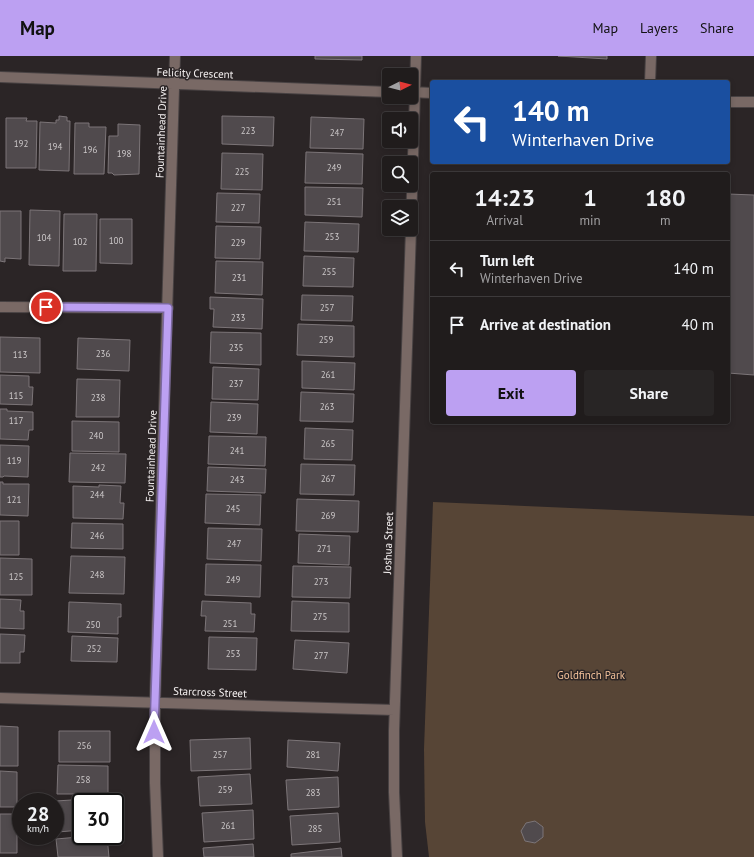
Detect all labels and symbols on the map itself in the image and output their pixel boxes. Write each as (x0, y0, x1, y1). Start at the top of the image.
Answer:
street label: Felicity Crescent (156, 65, 234, 81)
north arrow (382, 68, 418, 104)
street label: Fountainhead Drive (152, 85, 170, 178)
house number: 223 (241, 125, 255, 136)
house number: 247 (330, 127, 344, 138)
house number: 192 (14, 138, 28, 149)
house number: 194 (48, 141, 62, 152)
house number: 196 (83, 144, 97, 155)
house number: 198 (117, 148, 131, 159)
house number: 249 (327, 162, 341, 173)
house number: 225 (235, 166, 249, 177)
house number: 251 (327, 196, 341, 207)
house number: 227 (231, 202, 245, 213)
house number: 253 (325, 231, 339, 242)
house number: 104 (37, 232, 51, 243)
house number: 100 (109, 235, 123, 246)
house number: 102 (73, 236, 87, 247)
house number: 229 (231, 237, 245, 248)
house number: 255 (322, 266, 336, 277)
house number: 231 (232, 272, 246, 283)
pin (29, 290, 63, 324)
house number: 257 (320, 302, 334, 313)
house number: 233 (231, 312, 245, 323)
house number: 259 (319, 334, 333, 345)
house number: 235 (229, 342, 243, 353)
house number: 236 (96, 348, 110, 359)
house number: 113 (13, 349, 27, 360)
house number: 261 (321, 369, 335, 380)
house number: 237 (229, 378, 243, 389)
house number: 115 (9, 390, 23, 401)
house number: 238 (91, 392, 105, 403)
house number: 263 (320, 401, 334, 412)
street label: Fountainhead Drive (142, 409, 160, 502)
house number: 239 (227, 412, 241, 423)
house number: 117 (9, 415, 23, 426)
house number: 240 (89, 430, 103, 441)
house number: 265 (321, 438, 335, 449)
house number: 241 (230, 445, 244, 456)
house number: 119 (7, 455, 21, 466)
house number: 242 (91, 462, 105, 473)
house number: 267 (321, 473, 335, 484)
house number: 243 (230, 474, 244, 485)
house number: 244 (90, 489, 104, 500)
house number: 121 (7, 494, 21, 505)
house number: 245 (226, 503, 240, 514)
house number: 269 (321, 510, 335, 521)
street label: Joshua Street (380, 511, 396, 575)
house number: 246 (90, 530, 104, 541)
house number: 247 (227, 538, 241, 549)
house number: 271 (317, 543, 331, 554)
house number: 248 (90, 569, 104, 580)
house number: 125 (9, 571, 23, 582)
house number: 249 (226, 574, 240, 585)
house number: 273 (314, 576, 328, 587)
house number: 275 (313, 611, 327, 622)
house number: 251 (223, 618, 237, 629)
house number: 250 (86, 619, 100, 630)
house number: 252 (87, 643, 101, 654)
house number: 253 (226, 648, 240, 659)
house number: 277 (314, 650, 328, 661)
park label: Goldfinch Park (557, 668, 626, 682)
street label: Starcross Street (173, 684, 247, 700)
position arrow (133, 711, 175, 753)
house number: 256 (77, 740, 91, 751)
house number: 257 (213, 749, 227, 760)
house number: 281 (306, 749, 320, 760)
house number: 258 (76, 774, 90, 785)
house number: 259 (218, 784, 232, 795)
house number: 283 (306, 787, 320, 798)
speed limit sign: 30 (72, 793, 124, 845)
house number: 261 (221, 820, 235, 831)
house number: 285 (308, 823, 322, 834)

